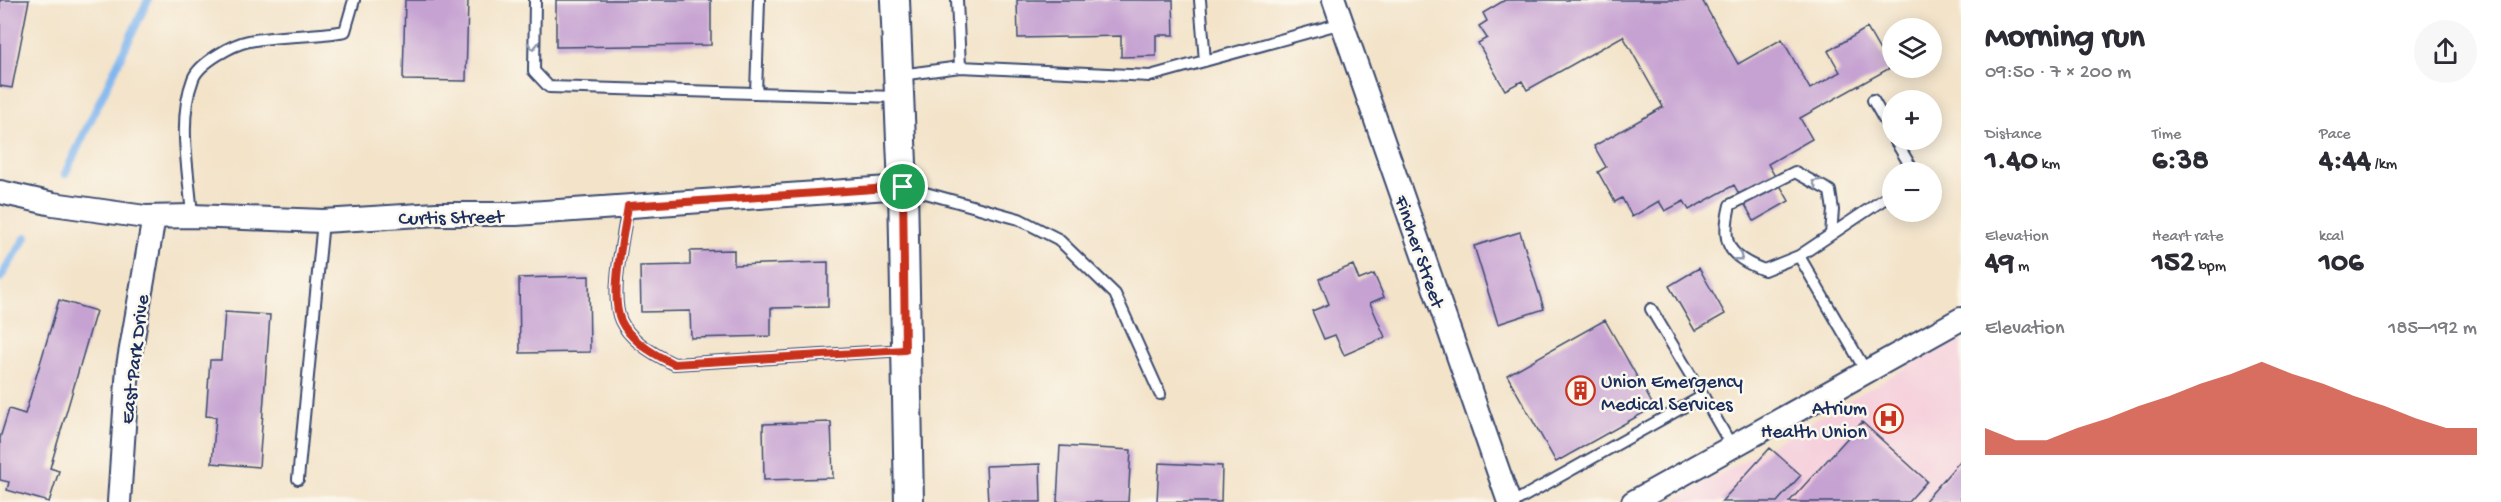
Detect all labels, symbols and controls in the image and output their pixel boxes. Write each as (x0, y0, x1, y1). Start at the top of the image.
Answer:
map controls (1882, 18, 1942, 222)
button: layers (1882, 18, 1942, 78)
text: Morning run (1985, 20, 2145, 58)
button: share (2414, 20, 2477, 83)
one-way arrow (527, 42, 539, 51)
text: 09:50 · 7 × 200 m (1985, 62, 2131, 85)
button: + (1882, 90, 1942, 150)
text: Distance (1985, 126, 2042, 145)
text: Time (2152, 126, 2181, 145)
text: Pace (2319, 126, 2350, 145)
text: 1.40 (1985, 145, 2038, 180)
text: 6:38 (2152, 145, 2209, 180)
text: 4:44 (2319, 145, 2371, 180)
text: km (2038, 156, 2060, 175)
text: /km (2371, 156, 2397, 175)
pin (877, 161, 928, 212)
button: − (1882, 162, 1942, 222)
icon: arrive (886, 170, 919, 203)
one-way arrow (1812, 179, 1822, 191)
street label: Fincher Street (1387, 192, 1448, 313)
street label: Curtis Street (398, 207, 506, 232)
text: Elevation (1985, 228, 2049, 247)
text: Heart rate (2152, 228, 2224, 247)
text: kcal (2319, 228, 2344, 247)
text: 49 (1985, 247, 2014, 282)
text: 152 (2152, 247, 2195, 282)
text: 106 (2319, 247, 2363, 282)
one-way arrow (1732, 250, 1743, 261)
text: m (2014, 258, 2029, 277)
text: bpm (2195, 258, 2226, 277)
street label: East Park Drive (117, 293, 156, 425)
text: Elevation (1985, 318, 2065, 341)
text: 185–192 m (2388, 318, 2477, 341)
place label: Union Emergency Medical Services (1601, 372, 1743, 418)
building icon: Union Emergency Medical Services (1564, 375, 1596, 407)
place label: Atrium Health Union (1761, 399, 1867, 445)
hospital icon: Atrium Health Union (1872, 403, 1904, 435)

